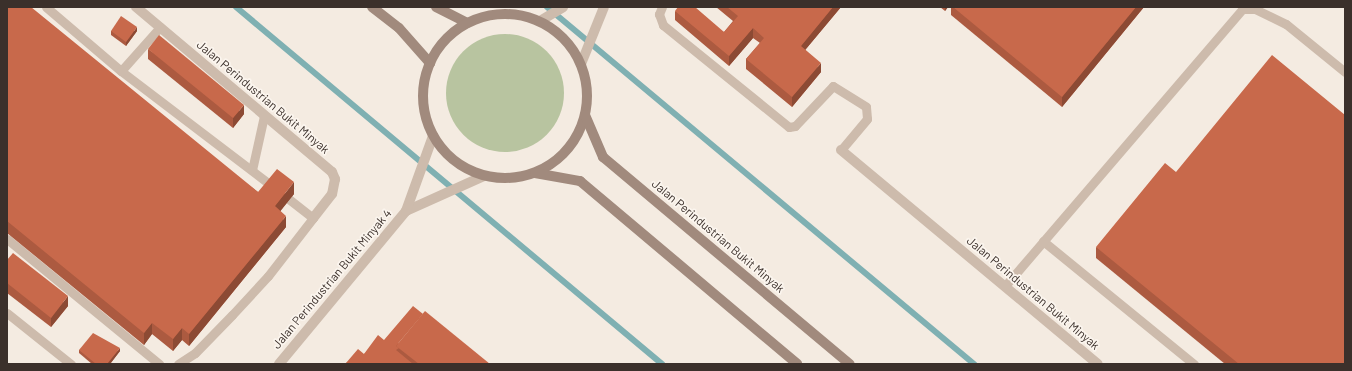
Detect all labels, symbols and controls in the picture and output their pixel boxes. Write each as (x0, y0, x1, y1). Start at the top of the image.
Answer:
street label: Jalan Perindustrian Bukit Minyak (194, 37, 332, 157)
street label: Jalan Perindustrian Bukit Minyak (649, 176, 787, 296)
street label: Jalan Perindustrian Bukit Minyak 4 (269, 206, 395, 352)
street label: Jalan Perindustrian Bukit Minyak (964, 233, 1102, 353)

